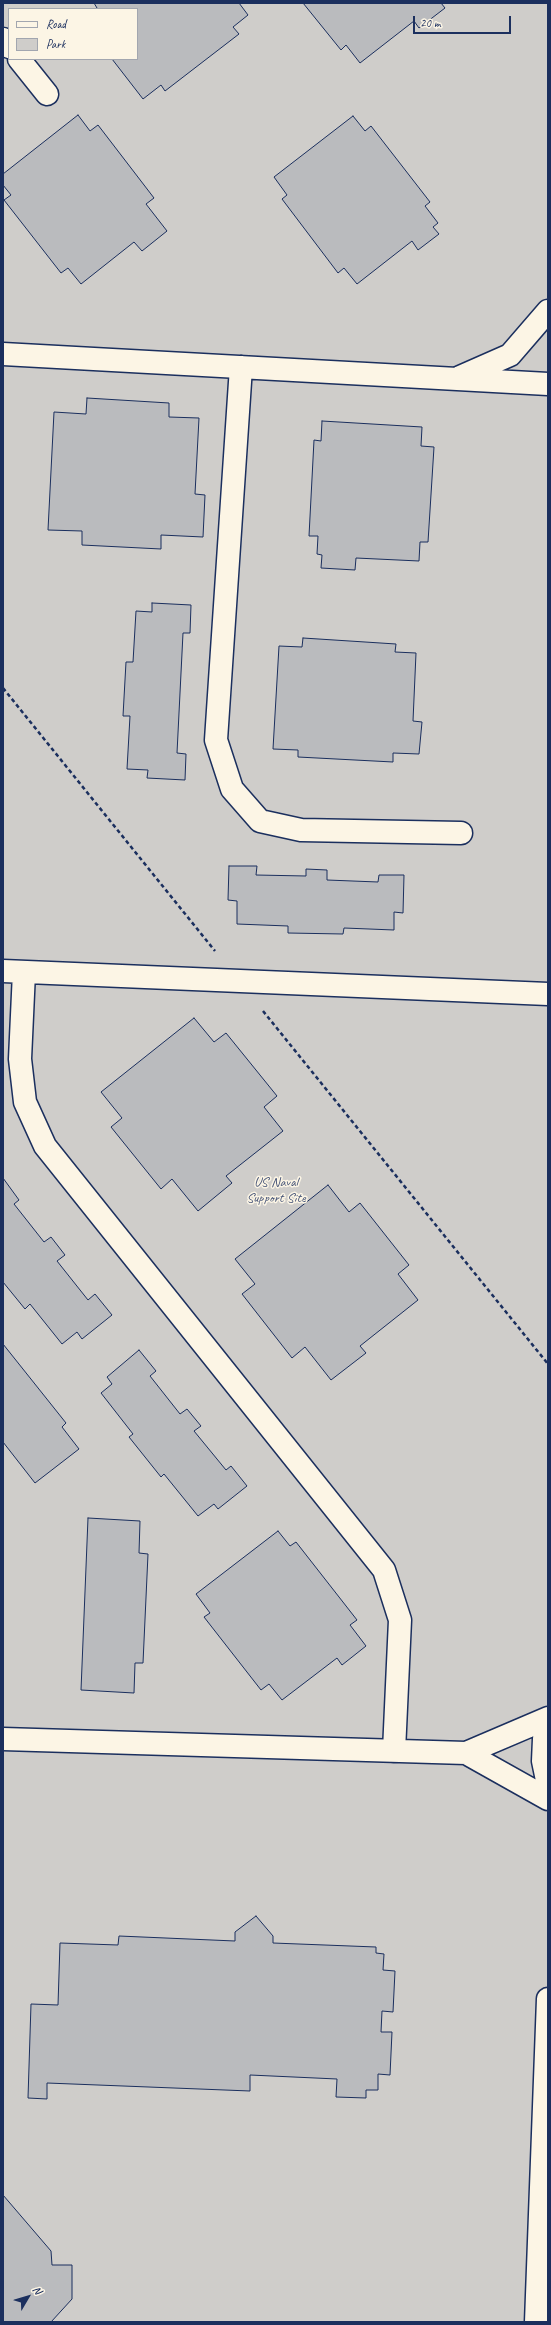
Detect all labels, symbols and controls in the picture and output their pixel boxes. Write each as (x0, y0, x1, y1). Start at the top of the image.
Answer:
legend (8, 8, 138, 60)
scale bar (415, 8, 513, 34)
text: 20 m (420, 15, 440, 31)
text: Road (46, 16, 66, 32)
text: Park (46, 36, 65, 52)
park label: US Naval Support Site (246, 1174, 306, 1206)
north arrow (8, 2277, 48, 2317)
text: N (30, 2283, 45, 2297)

